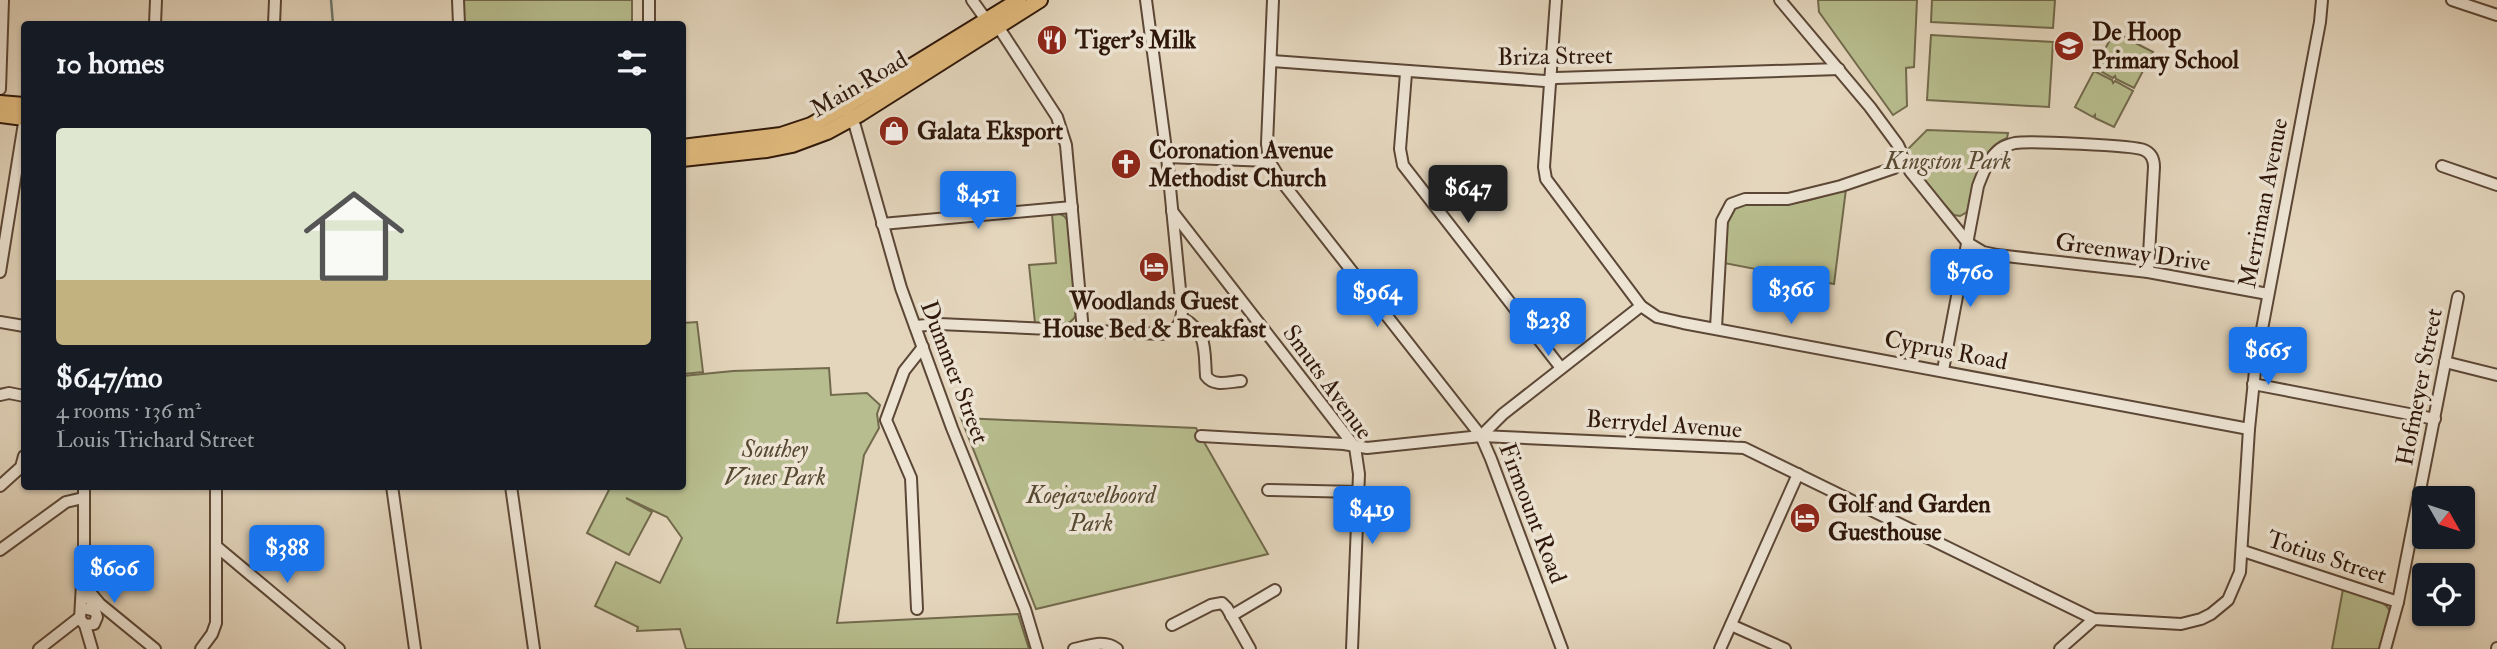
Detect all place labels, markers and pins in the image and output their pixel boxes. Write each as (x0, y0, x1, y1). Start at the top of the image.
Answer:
place label: De Hoop Primary School (2092, 17, 2240, 76)
restaurant icon: Tiger's Milk (1035, 23, 1069, 57)
place label: Tiger's Milk (1074, 25, 1197, 56)
school or university icon: De Hoop Primary School (2052, 29, 2086, 63)
shop icon: Galata Eksport (877, 114, 911, 148)
place label: Galata Eksport (917, 116, 1063, 147)
place label: Coronation Avenue Methodist Church (1148, 135, 1333, 194)
church icon: Coronation Avenue Methodist Church (1109, 147, 1143, 181)
pin: $647 (1427, 166, 1509, 225)
pin: $451 (937, 172, 1019, 231)
hotel icon: Woodlands Guest House Bed & Breakfast (1137, 250, 1171, 284)
pin: $760 (1929, 250, 2011, 309)
pin: $366 (1750, 266, 1832, 326)
pin: $964 (1336, 270, 1418, 329)
place label: Woodlands Guest House Bed & Breakfast (1042, 286, 1266, 345)
pin: $238 (1507, 298, 1589, 358)
pin: $665 (2227, 328, 2309, 387)
pin: $419 (1331, 486, 1413, 546)
place label: Golf and Garden Guesthouse (1828, 489, 1991, 548)
hotel icon: Golf and Garden Guesthouse (1788, 501, 1822, 535)
pin: $388 (246, 526, 328, 585)
pin: $606 (73, 546, 155, 605)

